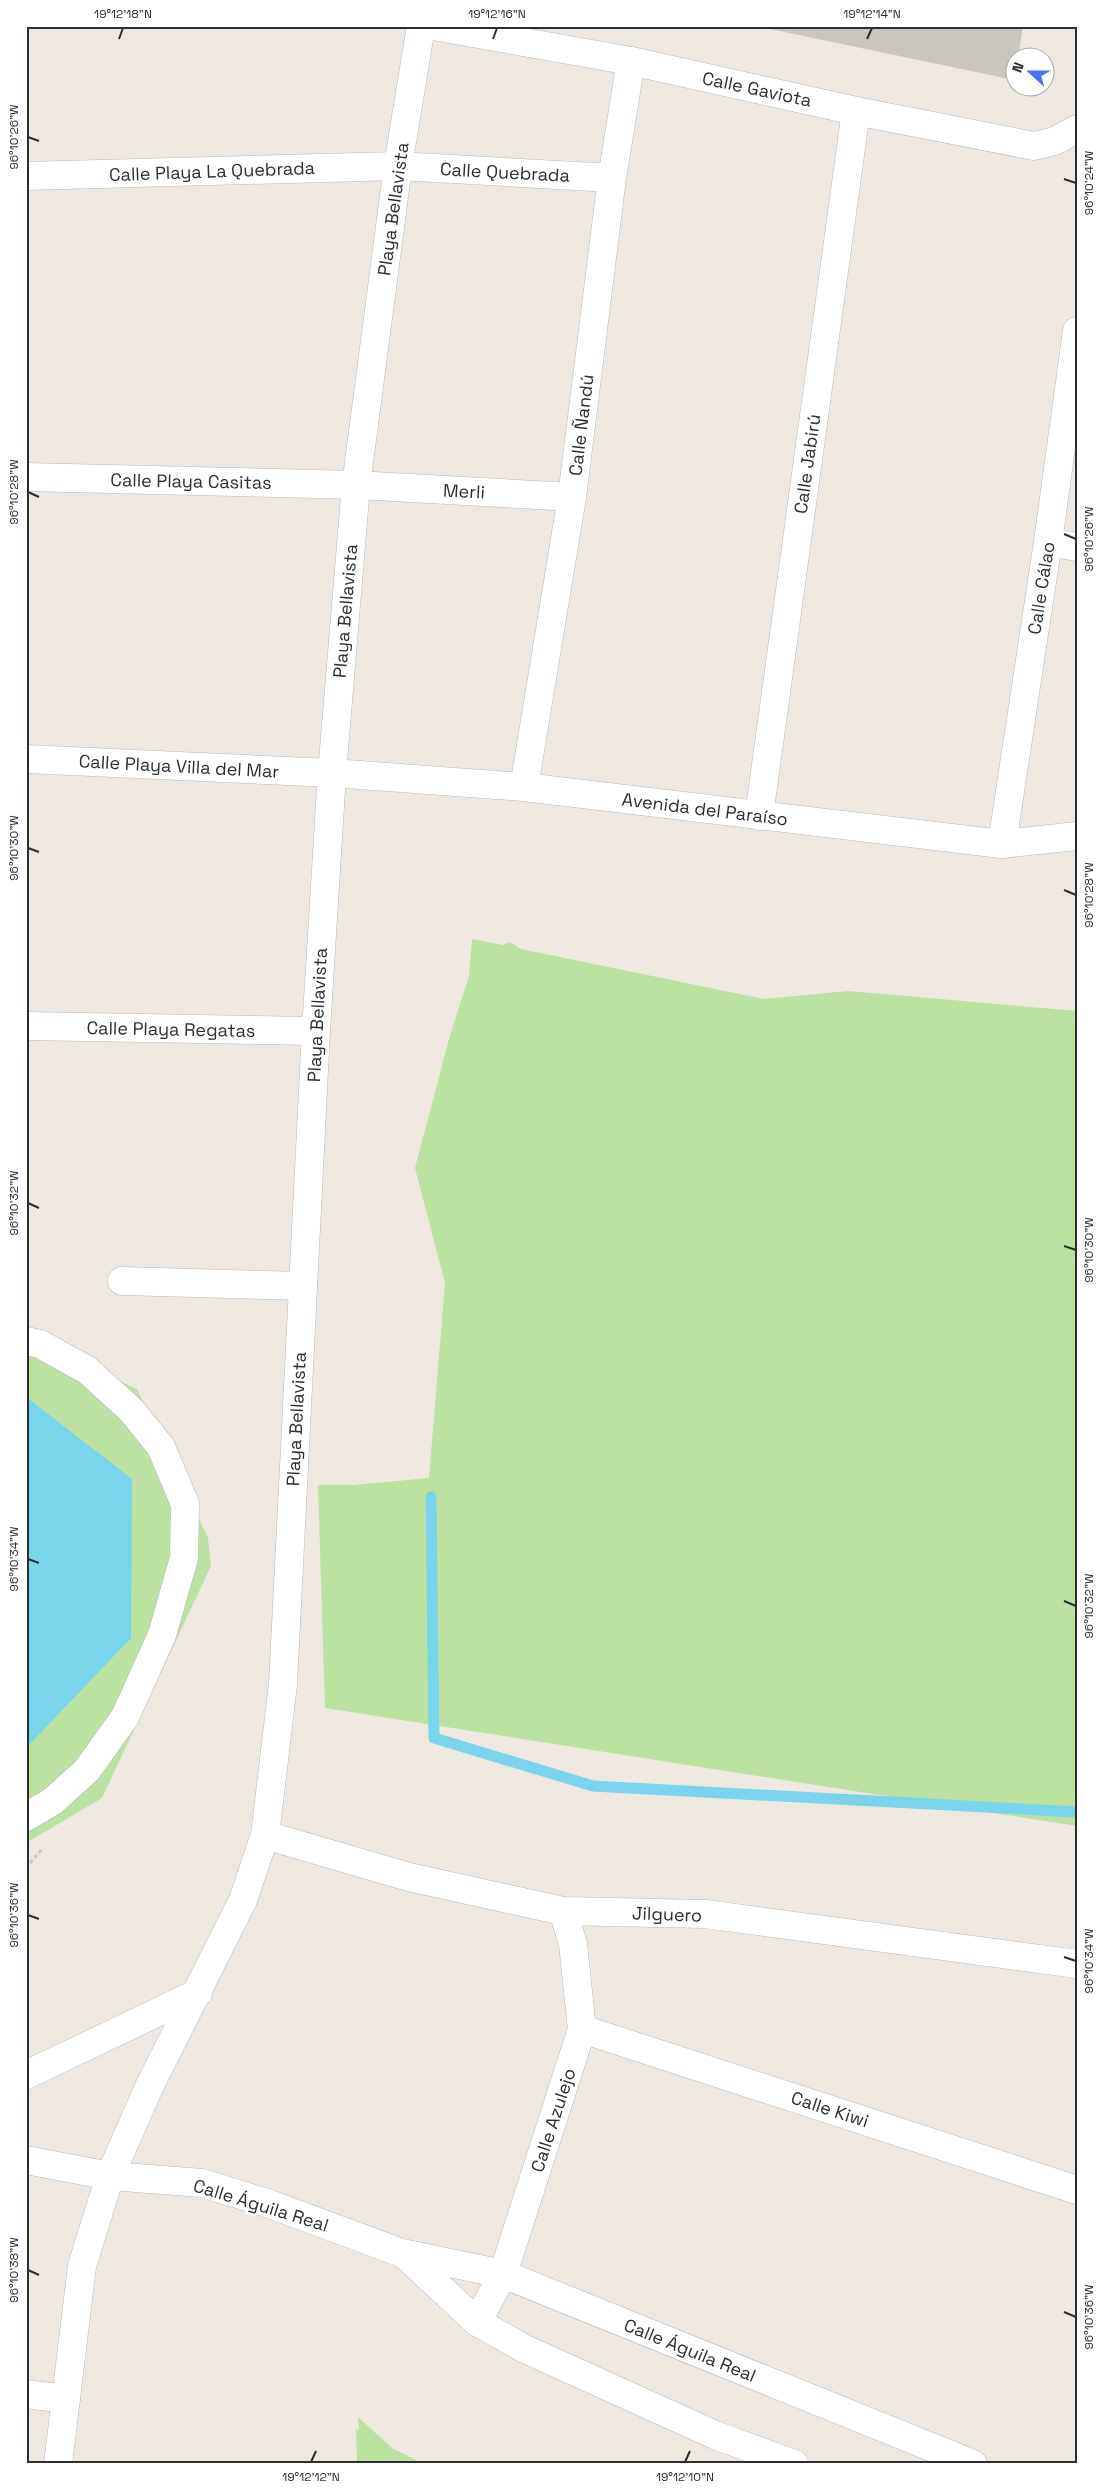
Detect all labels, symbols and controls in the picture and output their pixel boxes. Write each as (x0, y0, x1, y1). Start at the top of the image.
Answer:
text: 19°12'18"N (94, 6, 152, 22)
text: 19°12'16"N (468, 6, 526, 22)
text: 19°12'14"N (843, 6, 901, 22)
north arrow (1006, 48, 1056, 98)
text: N (1008, 60, 1028, 75)
street label: Calle Gaviota (700, 66, 814, 112)
text: 96°10'26"W (6, 104, 22, 170)
street label: Playa Bellavista (372, 141, 414, 277)
text: 96°10'24"W (1081, 150, 1097, 215)
street label: Calle Playa La Quebrada (109, 156, 315, 186)
street label: Calle Quebrada (440, 157, 570, 187)
street label: Calle Ñandú (563, 373, 599, 477)
street label: Calle Jabirú (789, 413, 825, 515)
text: 96°10'28"W (6, 459, 22, 525)
street label: Calle Playa Casitas (110, 468, 272, 494)
street label: Merli (443, 478, 485, 504)
text: 96°10'26"W (1081, 506, 1097, 572)
street label: Calle Cálao (1022, 540, 1060, 636)
street label: Playa Bellavista (328, 543, 362, 679)
street label: Calle Playa Villa del Mar (78, 749, 280, 783)
street label: Avenida del Paraíso (621, 787, 789, 831)
text: 96°10'30"W (6, 815, 22, 881)
text: 96°10'28"W (1081, 862, 1097, 928)
street label: Playa Bellavista (302, 947, 332, 1083)
street label: Calle Playa Regatas (86, 1016, 256, 1042)
text: 96°10'32"W (6, 1170, 22, 1236)
text: 96°10'30"W (1081, 1217, 1097, 1283)
street label: Playa Bellavista (281, 1351, 311, 1487)
text: 96°10'34"W (6, 1526, 22, 1591)
text: 96°10'32"W (1081, 1573, 1097, 1639)
text: 96°10'36"W (6, 1882, 22, 1948)
street label: Jilguero (631, 1901, 703, 1927)
text: 96°10'34"W (1081, 1928, 1097, 1993)
street label: Calle Azulejo (525, 2065, 581, 2175)
street label: Calle Kiwi (788, 2086, 872, 2132)
street label: Calle Águila Real (191, 2173, 331, 2237)
text: 96°10'38"W (6, 2237, 22, 2303)
text: 96°10'36"W (1081, 2284, 1097, 2350)
street label: Calle Águila Real (621, 2313, 759, 2387)
text: 19°12'12"N (282, 2469, 340, 2485)
text: 19°12'10"N (656, 2469, 714, 2485)

